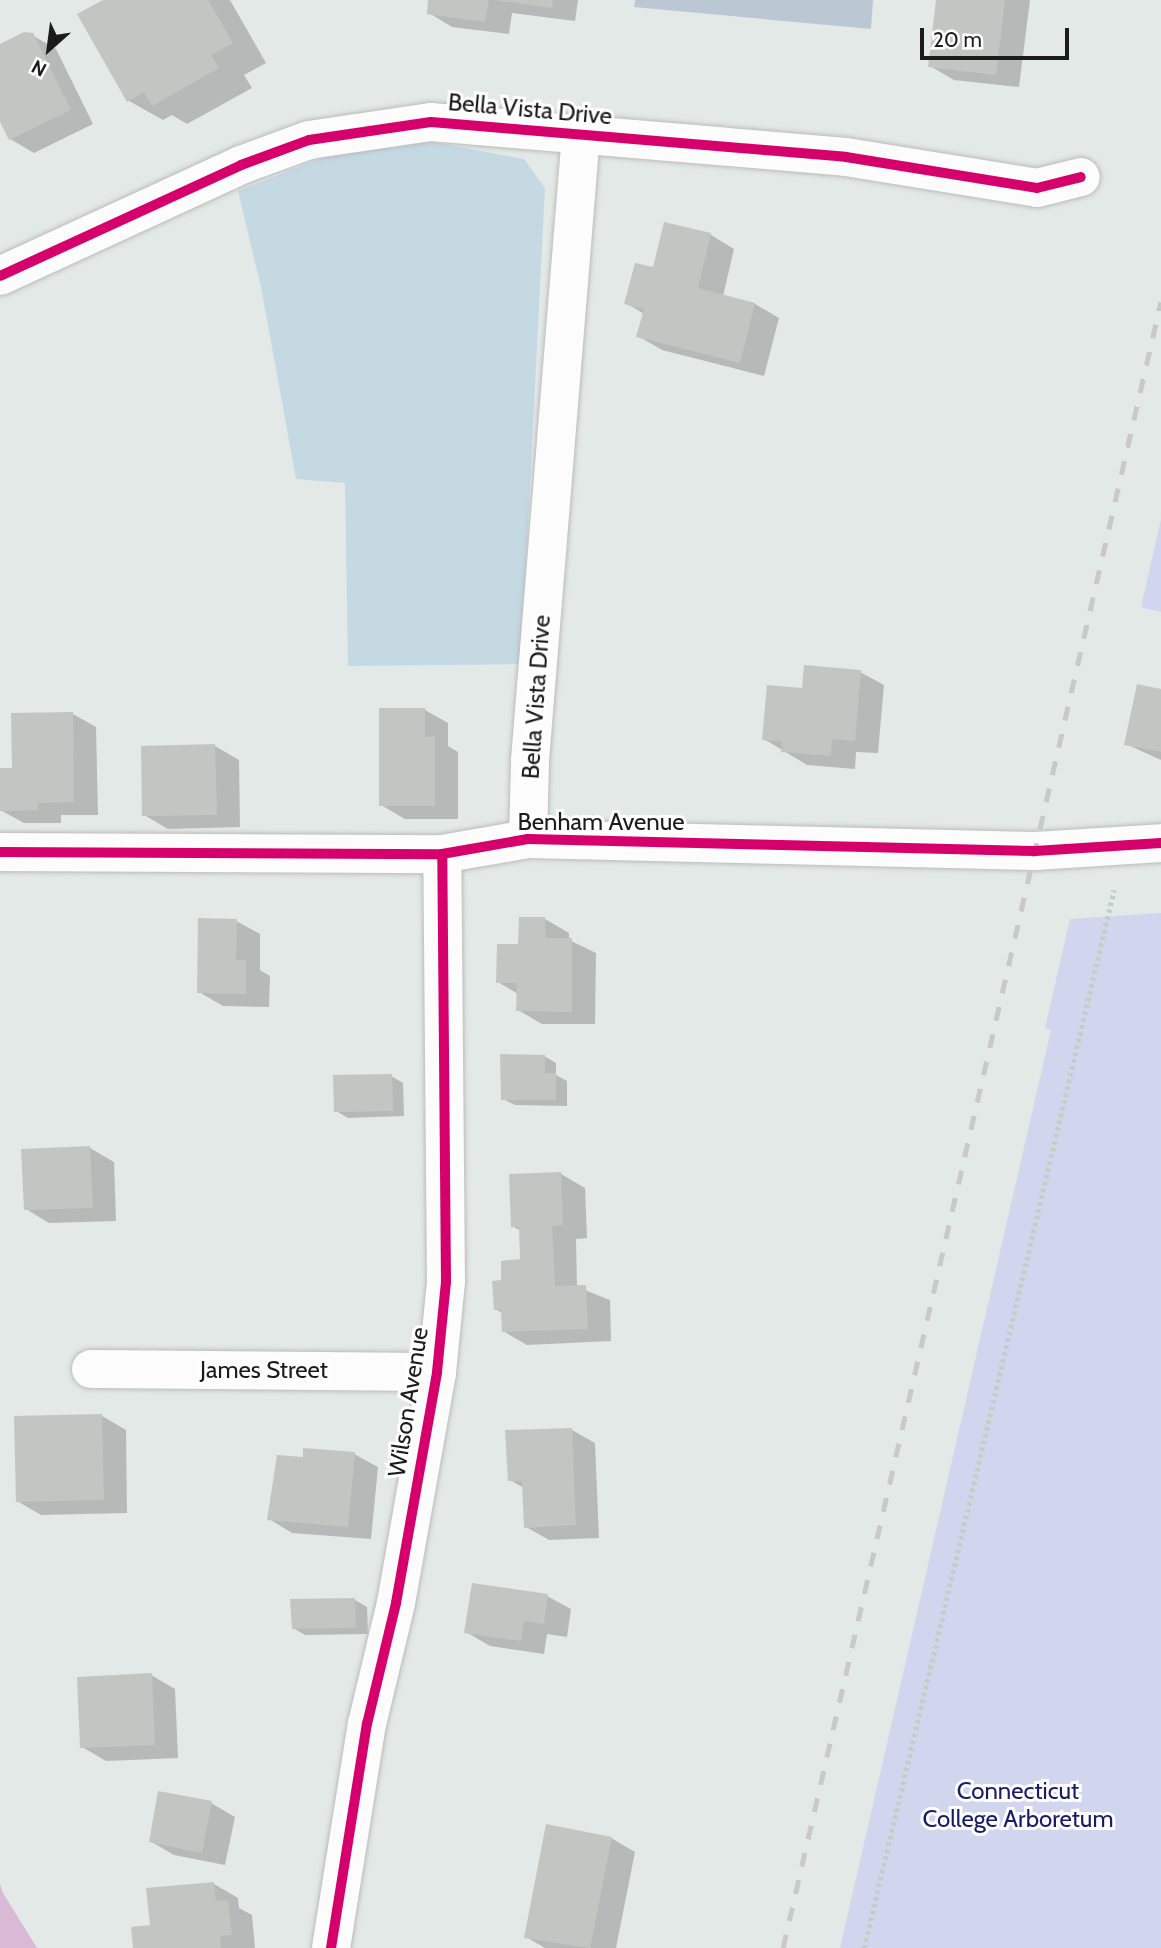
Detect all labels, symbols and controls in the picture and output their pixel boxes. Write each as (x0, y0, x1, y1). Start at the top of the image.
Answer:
north arrow (14, 14, 84, 84)
scale bar (923, 14, 1072, 58)
text: 20 m (933, 27, 982, 52)
text: N (28, 55, 50, 81)
street label: Bella Vista Drive (447, 87, 613, 131)
street label: Bella Vista Drive (516, 614, 556, 780)
street label: Benham Avenue (517, 808, 685, 836)
street label: Wilson Avenue (382, 1325, 434, 1479)
street label: James Street (200, 1356, 328, 1384)
park label: Connecticut College Arboretum (923, 1777, 1113, 1833)

